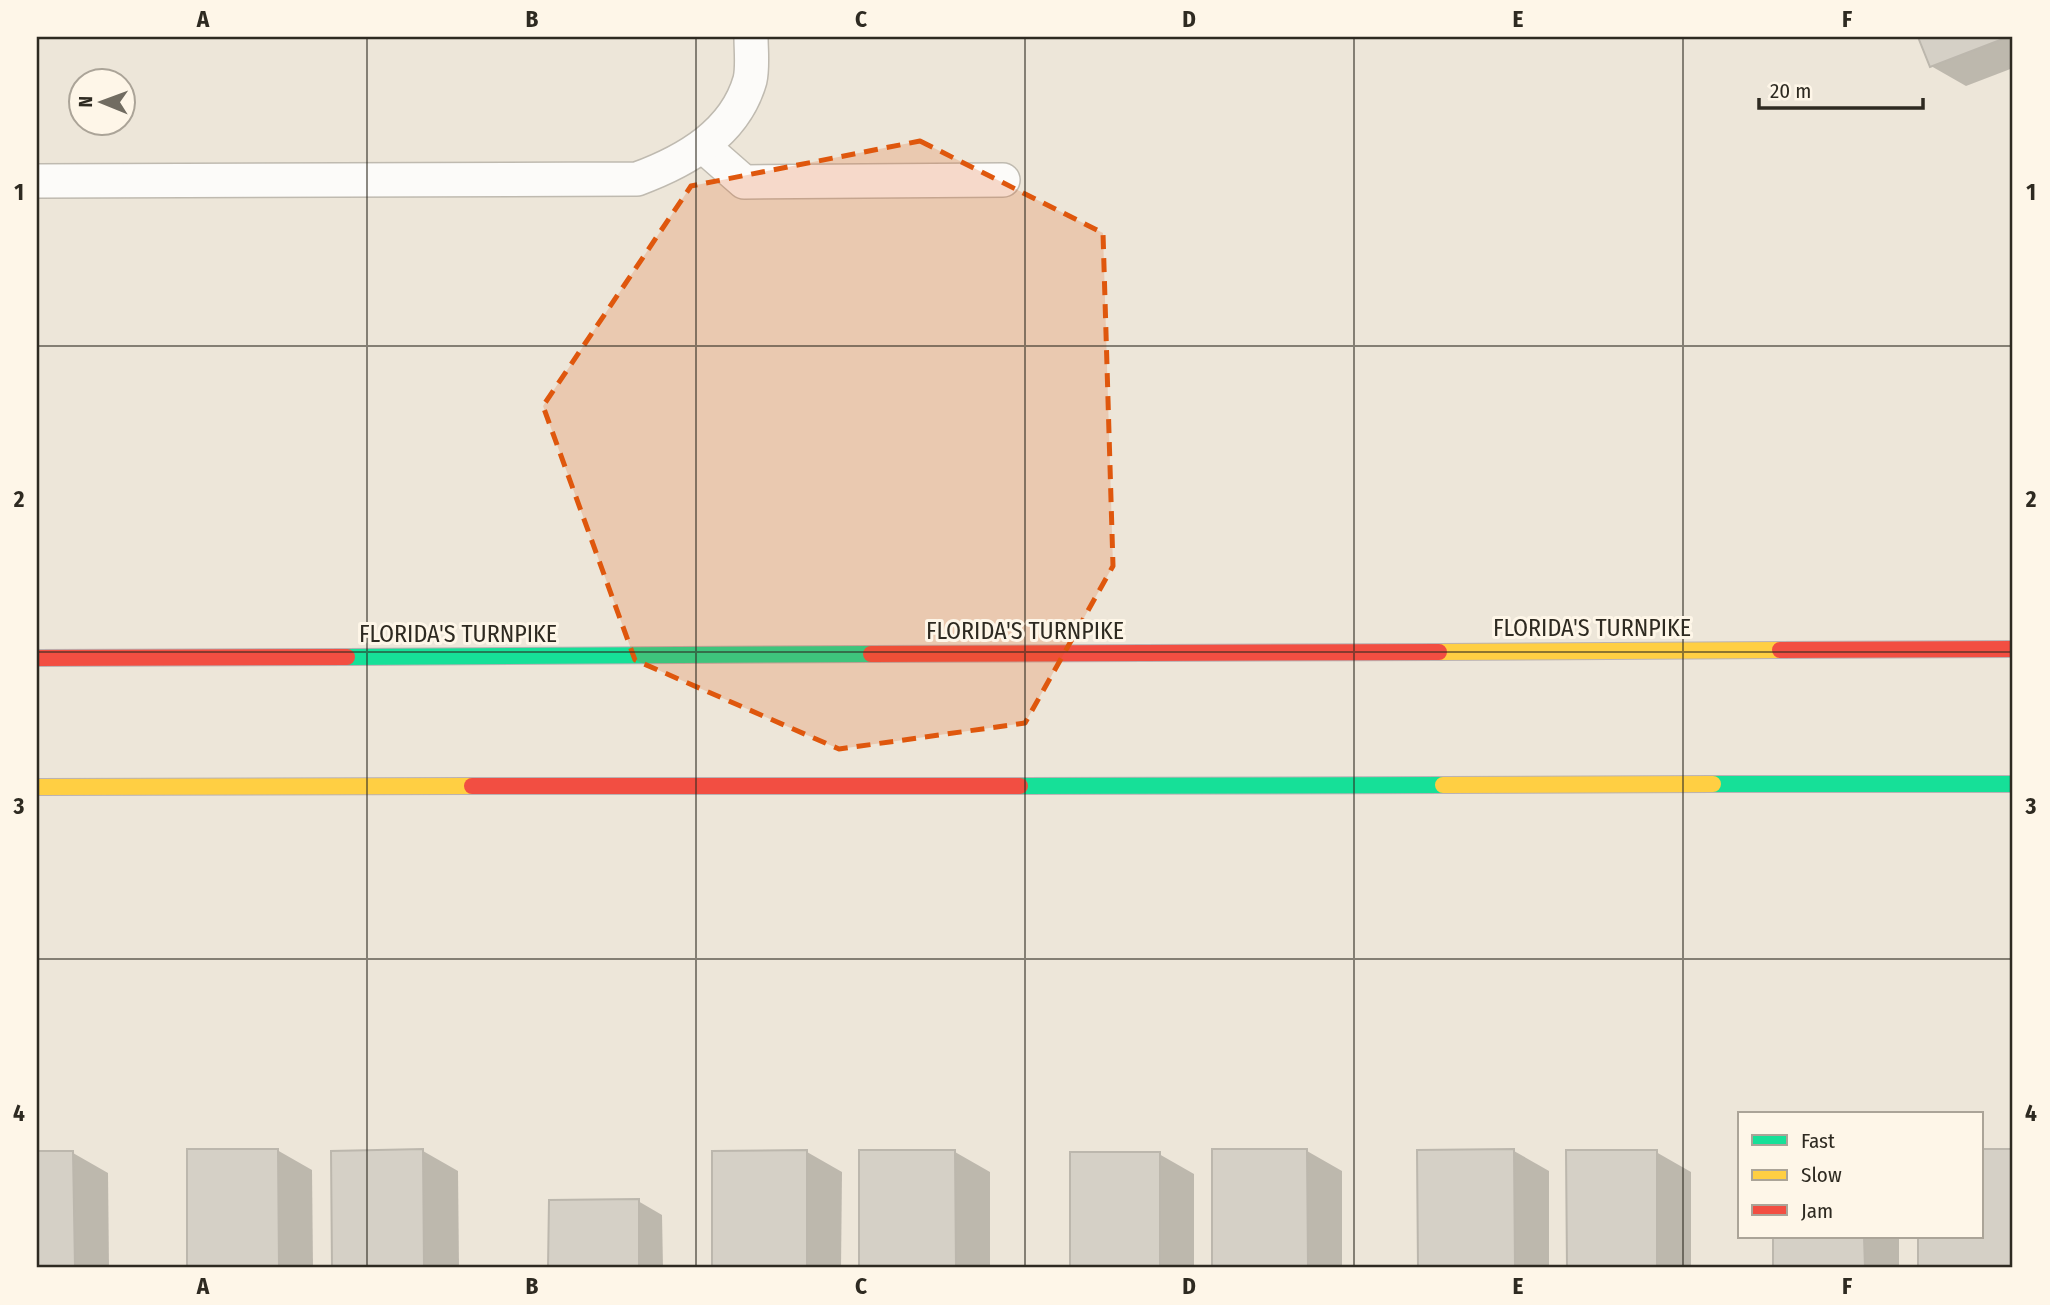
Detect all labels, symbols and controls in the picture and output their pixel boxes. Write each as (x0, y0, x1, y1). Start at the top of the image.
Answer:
text: A (196, 5, 210, 33)
text: B (526, 5, 539, 33)
text: C (855, 5, 867, 33)
text: D (1182, 5, 1196, 33)
text: E (1513, 5, 1524, 33)
text: F (1842, 5, 1852, 33)
north arrow (66, 66, 136, 136)
scale bar (1759, 66, 1924, 110)
text: 20 m (1770, 78, 1811, 104)
text: N (74, 96, 97, 108)
text: 1 (14, 178, 24, 206)
text: 1 (2026, 178, 2036, 206)
text: 2 (13, 485, 25, 513)
text: 2 (2025, 485, 2037, 513)
street label: FLORIDA'S TURNPIKE (1493, 614, 1691, 642)
street label: FLORIDA'S TURNPIKE (926, 617, 1124, 645)
street label: FLORIDA'S TURNPIKE (359, 620, 557, 648)
text: 3 (13, 792, 25, 820)
text: 3 (2025, 792, 2037, 820)
text: 4 (13, 1099, 25, 1127)
text: 4 (2025, 1099, 2037, 1127)
legend (1738, 1112, 1983, 1238)
text: Fast (1801, 1128, 1835, 1154)
text: Slow (1801, 1162, 1842, 1188)
text: Jam (1801, 1198, 1833, 1224)
text: A (196, 1272, 210, 1300)
text: B (526, 1272, 539, 1300)
text: C (855, 1272, 867, 1300)
text: D (1182, 1272, 1196, 1300)
text: E (1513, 1272, 1524, 1300)
text: F (1842, 1272, 1852, 1300)

